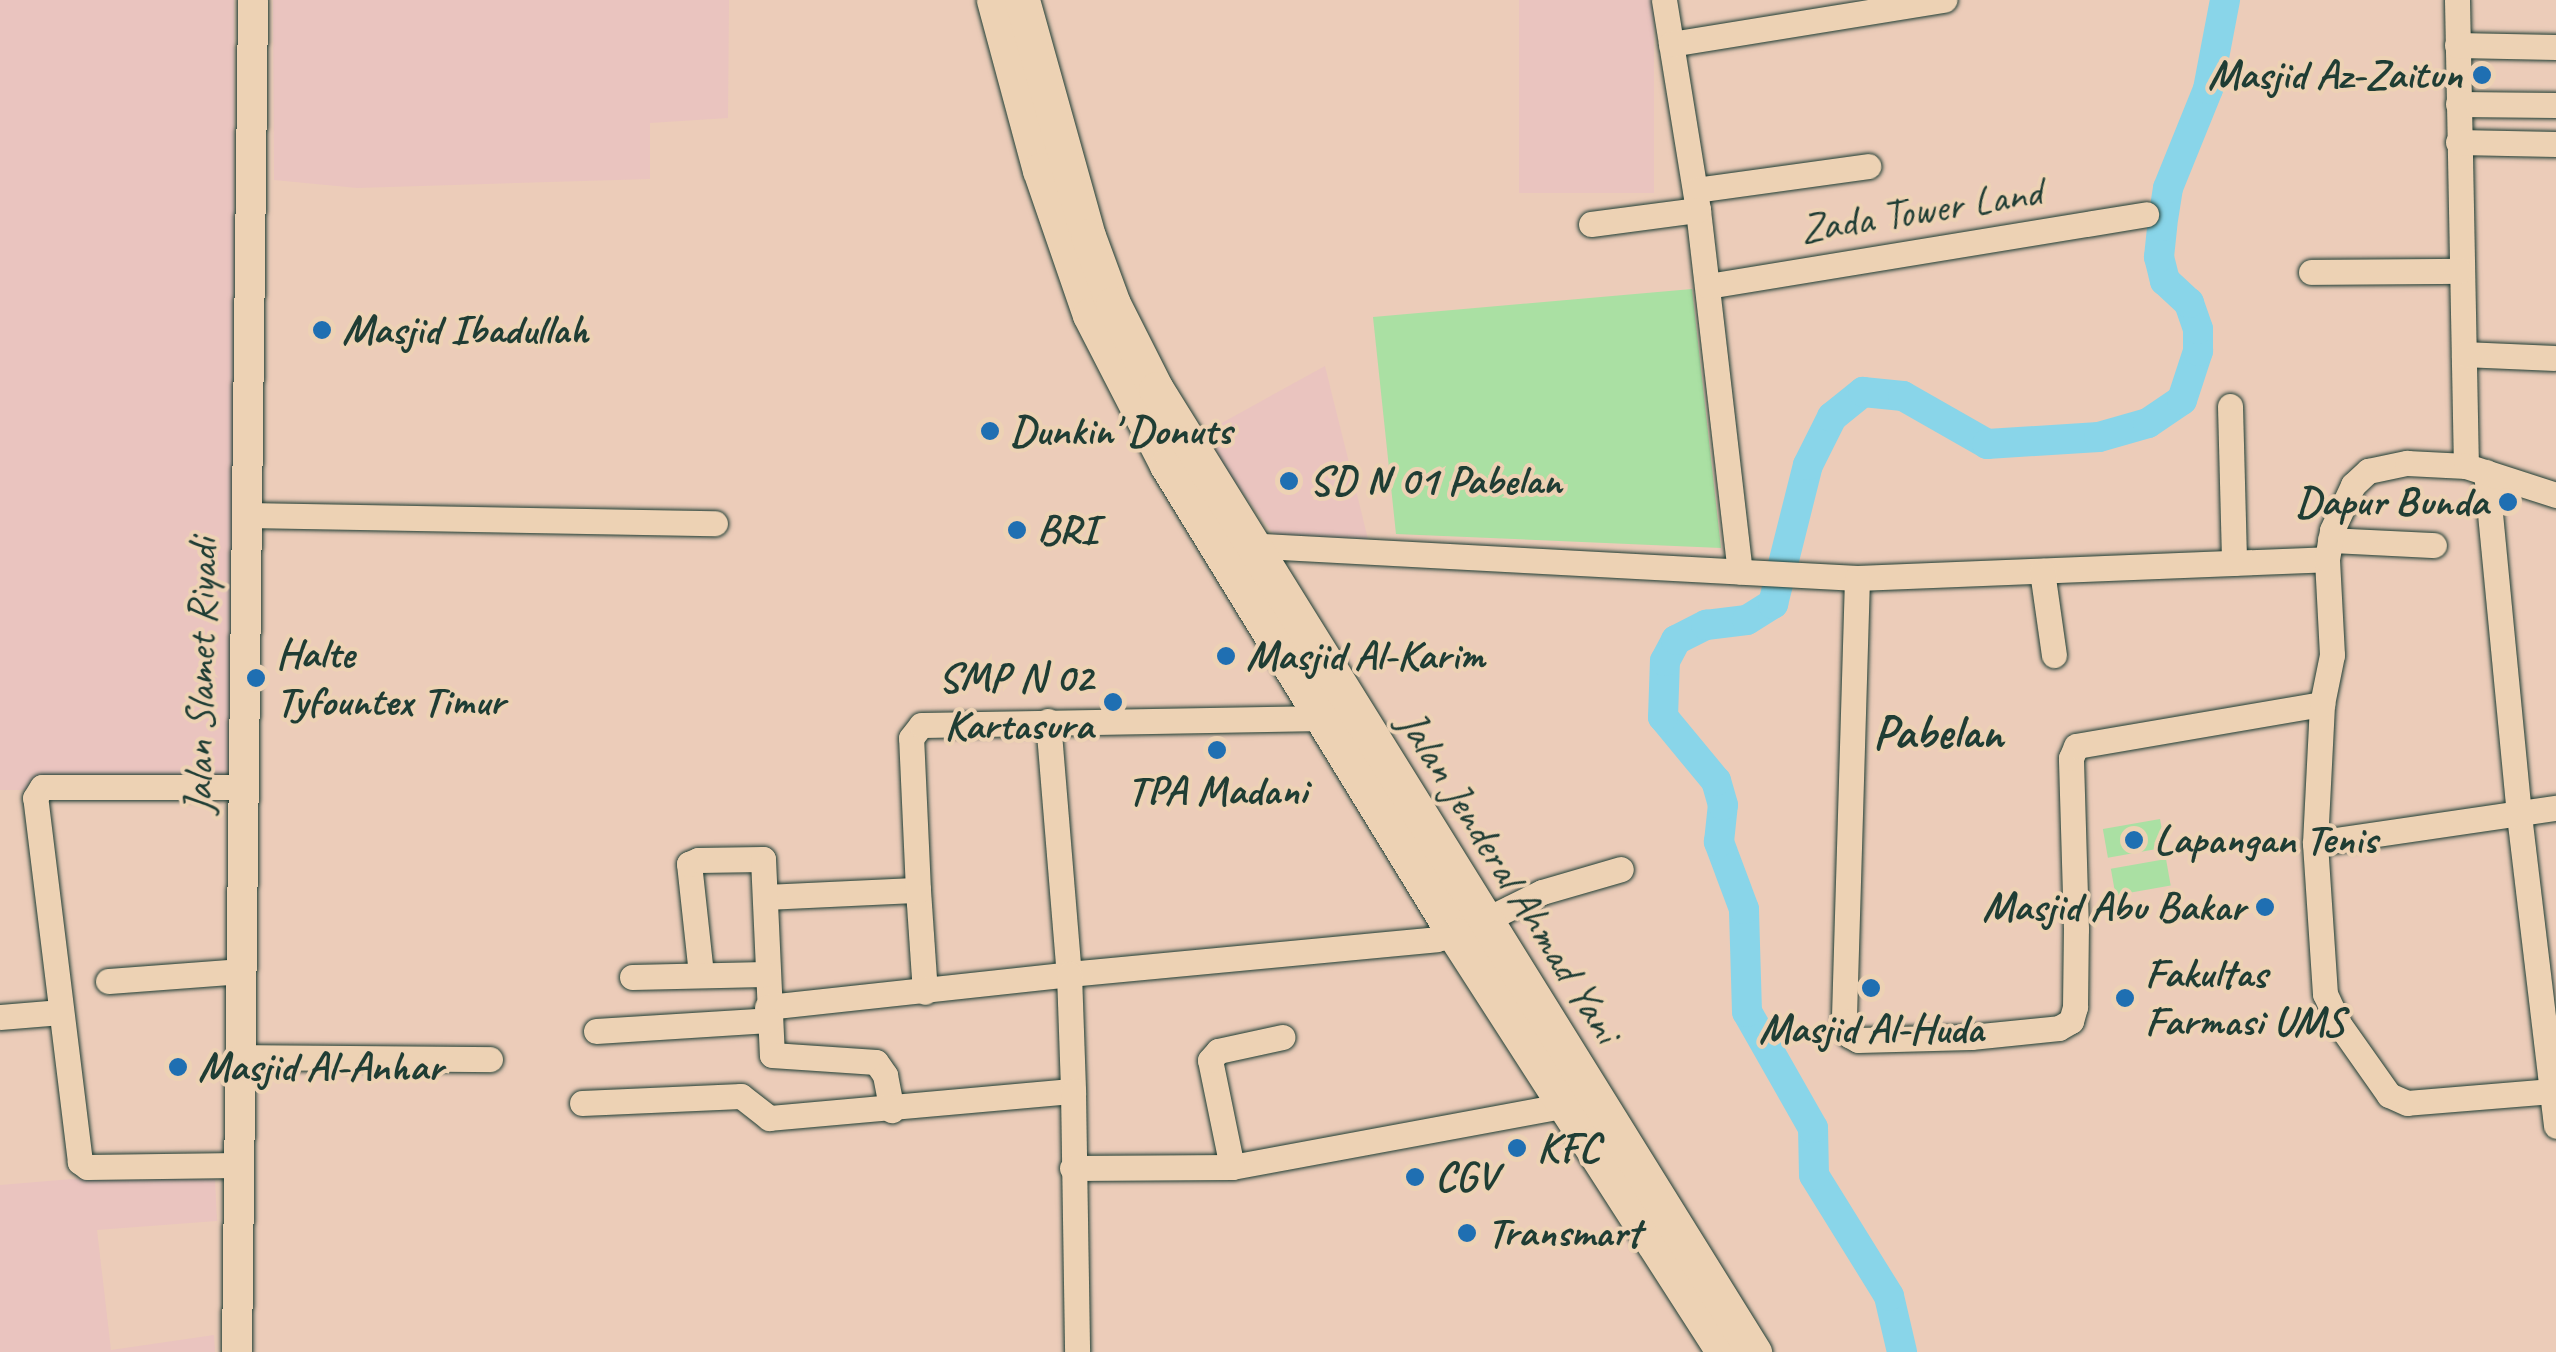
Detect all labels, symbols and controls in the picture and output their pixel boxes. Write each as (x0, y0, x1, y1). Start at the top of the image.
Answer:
place label: Masjid Az-Zaitun (2208, 50, 2462, 100)
marker: Masjid Az-Zaitun (2471, 64, 2493, 86)
street label: Zada Tower Land (1796, 167, 2046, 255)
place label: Masjid Ibadullah (342, 305, 589, 355)
marker: Masjid Ibadullah (311, 319, 333, 341)
place label: Dunkin' Donuts (1010, 406, 1231, 456)
marker: Dunkin' Donuts (979, 420, 1001, 442)
place label: SD N 01 Pabelan (1309, 456, 1563, 506)
marker: SD N 01 Pabelan (1278, 470, 1300, 492)
place label: Dapur Bunda (2297, 477, 2488, 527)
marker: Dapur Bunda (2497, 491, 2519, 513)
place label: BRI (1037, 505, 1097, 555)
marker: BRI (1006, 519, 1028, 541)
street label: Jalan Slamet Riyadi (173, 536, 229, 816)
place label: Halte Tyfountex Timur (276, 629, 505, 728)
place label: Masjid Al-Karim (1246, 631, 1484, 681)
marker: Masjid Al-Karim (1215, 645, 1237, 667)
place label: SMP N 02 Kartasura (938, 653, 1093, 751)
marker: Halte Tyfountex Timur (245, 667, 267, 689)
marker: SMP N 02 Kartasura (1102, 691, 1124, 713)
street label: Jalan Jenderal Ahmad Yani (1386, 701, 1632, 1053)
district label: Pabelan (1873, 704, 2003, 762)
marker: TPA Madani (1206, 739, 1228, 761)
place label: TPA Madani (1127, 766, 1307, 816)
place label: Lapangan Tenis (2154, 815, 2377, 865)
marker: Lapangan Tenis (2123, 829, 2145, 851)
place label: Masjid Abu Bakar (1983, 882, 2245, 932)
marker: Masjid Abu Bakar (2254, 896, 2276, 918)
place label: Fakultas Farmasi UMS (2145, 949, 2344, 1048)
marker: Masjid Al-Huda (1860, 977, 1882, 999)
marker: Fakultas Farmasi UMS (2114, 987, 2136, 1009)
place label: Masjid Al-Huda (1759, 1004, 1983, 1054)
place label: Masjid Al-Anhar (198, 1042, 443, 1092)
marker: Masjid Al-Anhar (167, 1056, 189, 1078)
place label: KFC (1537, 1123, 1599, 1173)
marker: KFC (1506, 1137, 1528, 1159)
place label: CGV (1435, 1152, 1496, 1202)
marker: CGV (1404, 1166, 1426, 1188)
place label: Transmart (1487, 1208, 1641, 1258)
marker: Transmart (1456, 1222, 1478, 1244)

